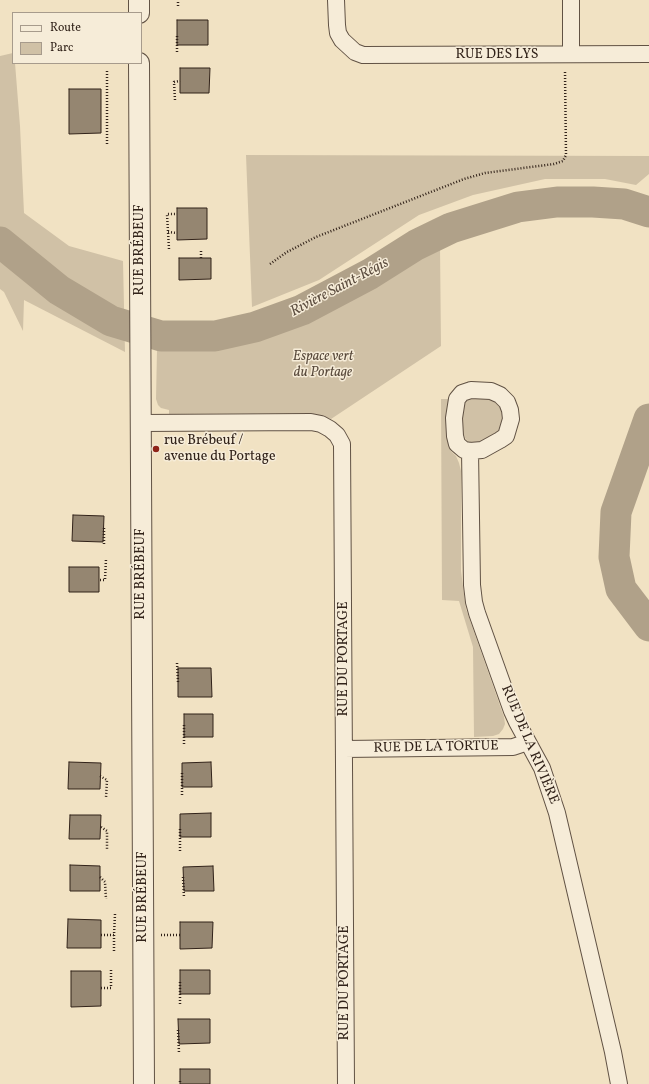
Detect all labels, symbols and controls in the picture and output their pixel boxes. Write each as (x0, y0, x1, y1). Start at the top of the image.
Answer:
legend (12, 12, 142, 64)
text: Route (50, 20, 81, 36)
text: Parc (50, 40, 73, 56)
street label: RUE DES LYS (456, 47, 538, 63)
street label: RUE BRÉBEUF (132, 204, 148, 296)
water label: Rivière Saint-Régis (288, 254, 392, 322)
park label: Espace vert du Portage (293, 349, 353, 382)
place label: rue Brébeuf / avenue du Portage (164, 433, 276, 466)
marker: rue Brébeuf / avenue du Portage (151, 444, 161, 454)
street label: RUE BRÉBEUF (133, 528, 149, 620)
street label: RUE DU PORTAGE (336, 601, 352, 717)
street label: RUE DE LA RIVIÈRE (496, 683, 562, 807)
street label: RUE DE LA TORTUE (373, 739, 499, 757)
street label: RUE BRÉBEUF (135, 851, 151, 943)
street label: RUE DU PORTAGE (337, 925, 353, 1041)

